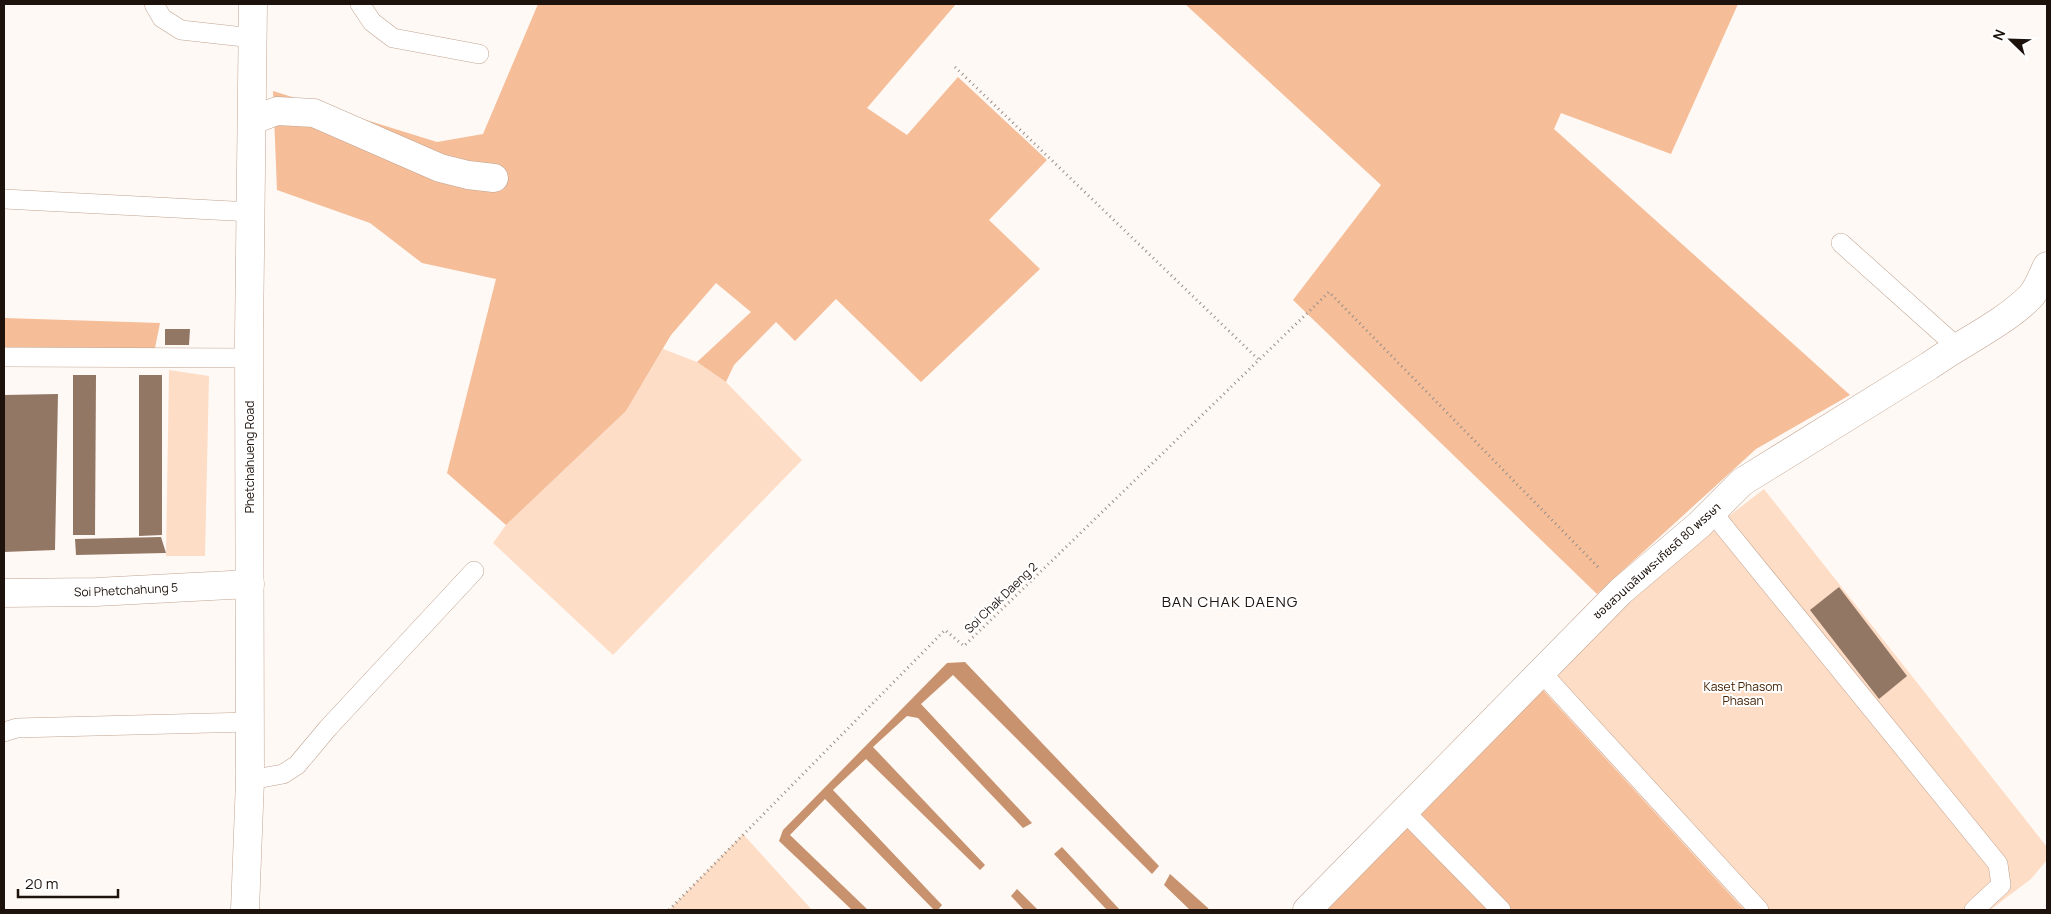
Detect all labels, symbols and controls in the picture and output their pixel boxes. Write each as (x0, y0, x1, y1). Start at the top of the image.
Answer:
north arrow (1986, 15, 2036, 65)
text: N (1988, 26, 2009, 43)
street label: Phetchahueng Road (241, 401, 258, 513)
street label: ซอยสวนเฉลิมพระเกียรติ 80 พรรษา (1589, 498, 1724, 623)
street label: Soi Chak Daeng 2 (960, 558, 1041, 637)
street label: Soi Phetchahung 5 (74, 579, 178, 600)
district label: BAN CHAK DAENG (1162, 591, 1298, 612)
park label: Kaset Phasom Phasan (1704, 678, 1782, 709)
scale bar (18, 866, 118, 898)
text: 20 m (25, 873, 58, 894)

